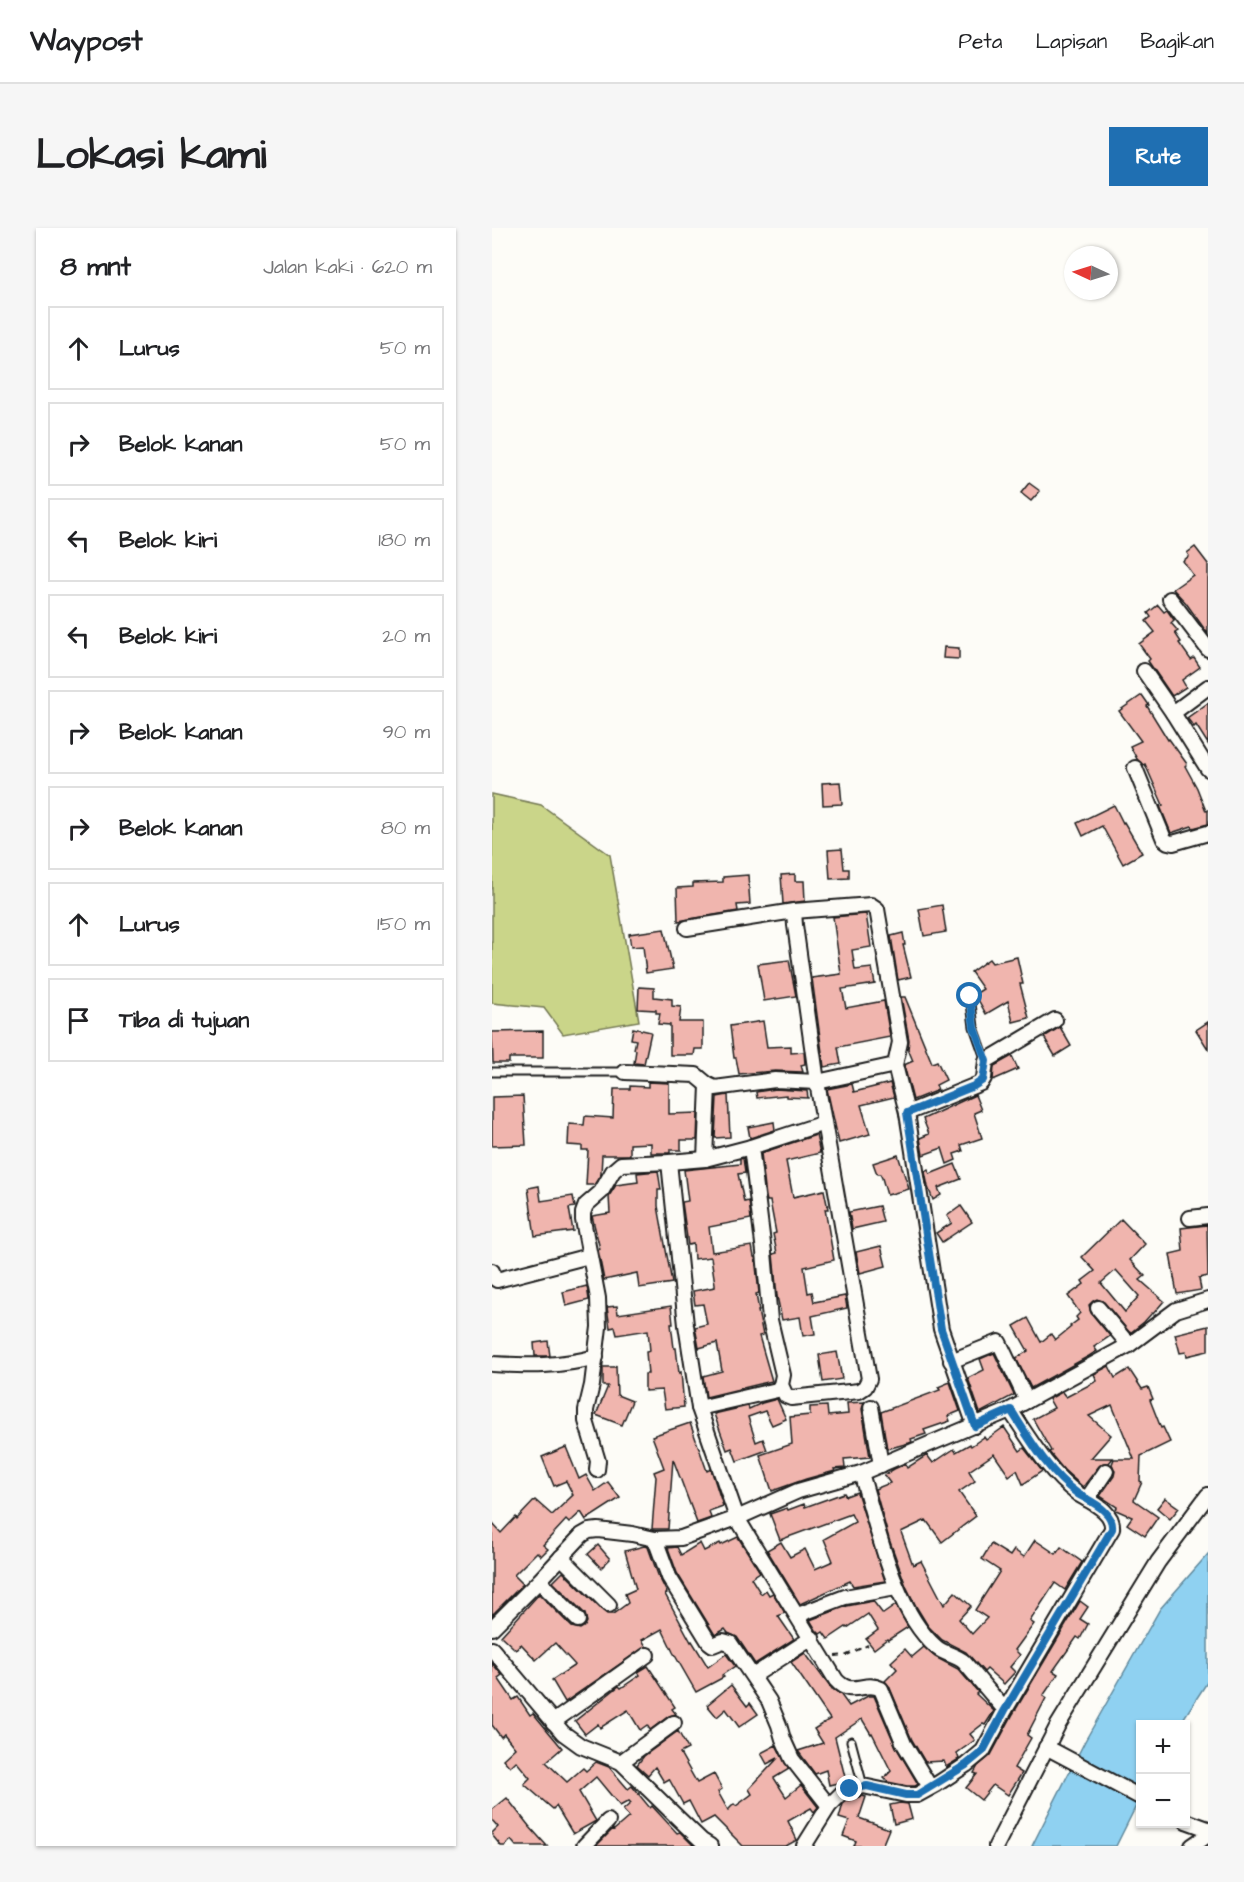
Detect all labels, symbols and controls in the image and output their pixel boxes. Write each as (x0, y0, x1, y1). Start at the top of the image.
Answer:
text: Waypost (30, 22, 143, 61)
text: Peta (959, 27, 1002, 56)
text: Lapisan (1035, 27, 1107, 56)
text: Bagikan (1140, 27, 1214, 56)
text: Lokasi kami (36, 127, 266, 185)
button: Rute (1109, 127, 1208, 186)
north arrow (1064, 246, 1118, 300)
text: 8 mnt (60, 249, 131, 285)
text: Jalan kaki · 620 m (263, 253, 432, 281)
icon: ahead (62, 332, 95, 365)
text: Lurus (119, 333, 180, 364)
text: 50 m (380, 334, 430, 362)
icon: right (62, 428, 95, 461)
text: Belok kanan (119, 429, 243, 460)
text: 50 m (380, 430, 430, 458)
icon: left (62, 524, 95, 557)
text: Belok kiri (119, 525, 217, 556)
text: 180 m (378, 526, 430, 554)
icon: left (62, 620, 95, 653)
text: Belok kiri (119, 621, 217, 652)
text: 20 m (382, 622, 430, 650)
icon: right (62, 716, 95, 749)
text: Belok kanan (119, 717, 243, 748)
text: 90 m (382, 718, 430, 746)
icon: right (62, 812, 95, 845)
text: Belok kanan (119, 813, 243, 844)
text: 80 m (381, 814, 430, 842)
icon: ahead (62, 908, 95, 941)
text: Lurus (119, 909, 180, 940)
text: 150 m (377, 910, 430, 938)
route start (956, 982, 982, 1008)
icon: arrive (62, 1004, 95, 1037)
text: Tiba di tujuan (119, 1005, 249, 1036)
map controls (1136, 1720, 1190, 1828)
button: + (1136, 1720, 1190, 1774)
button: − (1136, 1774, 1190, 1828)
route end (836, 1775, 862, 1801)

